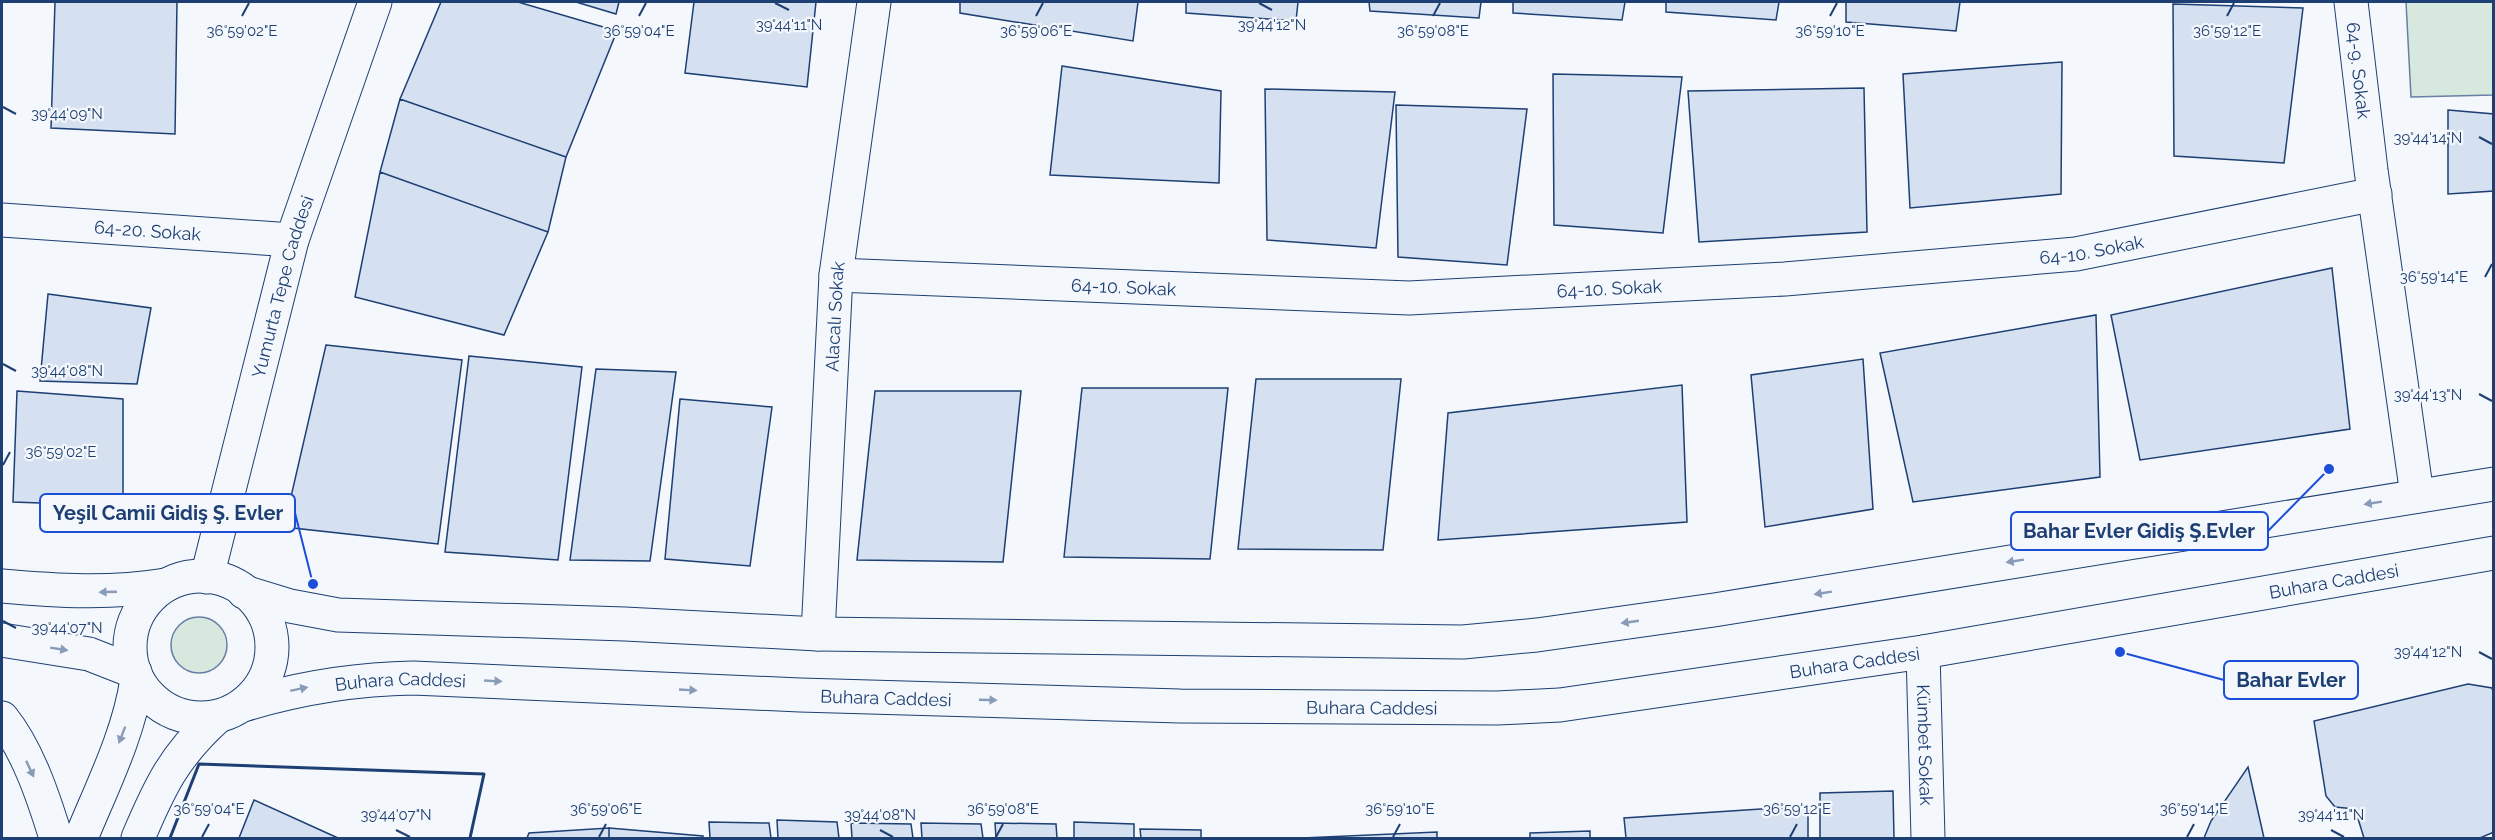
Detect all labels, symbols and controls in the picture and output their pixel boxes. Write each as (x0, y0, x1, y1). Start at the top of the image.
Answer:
text: 39°44'11"N (756, 16, 822, 34)
text: 39°44'12"N (1238, 16, 1306, 34)
street label: 64-9. Sokak (2343, 21, 2375, 121)
text: 36°59'02"E (207, 22, 277, 40)
text: 36°59'04"E (603, 22, 675, 40)
text: 36°59'06"E (1000, 22, 1072, 40)
text: 36°59'08"E (1397, 22, 1469, 40)
text: 36°59'10"E (1795, 22, 1865, 40)
text: 36°59'12"E (2193, 22, 2261, 40)
text: 39°44'09"N (31, 105, 103, 123)
text: 39°44'14"N (2394, 129, 2462, 147)
street label: Yumurta Tepe Caddesi (247, 192, 317, 380)
street label: 64-20. Sokak (93, 216, 202, 244)
street label: 64-10. Sokak (2039, 230, 2146, 268)
street label: Alacalı Sokak (821, 259, 848, 372)
text: 36°59'14"E (2400, 268, 2468, 286)
street label: 64-10. Sokak (1071, 274, 1177, 299)
street label: 64-10. Sokak (1556, 275, 1663, 301)
text: 39°44'08"N (31, 362, 103, 380)
text: 39°44'13"N (2394, 386, 2462, 404)
text: 36°59'02"E (26, 443, 96, 461)
callout: Yeşil Camii Gidiş Ş. Evler (40, 494, 295, 532)
one-way arrow (2364, 498, 2383, 507)
text: Yeşil Camii Gidiş Ş. Evler (53, 501, 284, 525)
callout: Bahar Evler Gidiş Ş.Evler (2011, 512, 2268, 550)
text: Bahar Evler Gidiş Ş.Evler (2023, 519, 2255, 543)
one-way arrow (2005, 556, 2024, 565)
street label: Buhara Caddesi (2267, 559, 2400, 602)
one-way arrow (99, 587, 118, 597)
one-way arrow (1813, 588, 1832, 597)
one-way arrow (1620, 617, 1639, 627)
text: 39°44'07"N (31, 619, 103, 637)
street label: Buhara Caddesi (1788, 642, 1921, 682)
text: 39°44'12"N (2394, 643, 2462, 661)
one-way arrow (50, 644, 69, 653)
callout: Bahar Evler (2224, 661, 2358, 699)
street label: Buhara Caddesi (333, 667, 466, 695)
text: Bahar Evler (2236, 668, 2346, 692)
one-way arrow (484, 677, 503, 686)
one-way arrow (290, 684, 309, 693)
street label: Kümbet Sokak (1913, 684, 1938, 806)
street label: Buhara Caddesi (820, 685, 952, 710)
one-way arrow (679, 686, 698, 695)
one-way arrow (979, 696, 998, 705)
street label: Buhara Caddesi (1306, 696, 1438, 718)
one-way arrow (117, 726, 127, 744)
one-way arrow (25, 761, 34, 778)
text: 36°59'04"E (173, 800, 245, 818)
text: 36°59'06"E (570, 800, 642, 818)
text: 36°59'08"E (967, 800, 1039, 818)
text: 36°59'10"E (1365, 800, 1435, 818)
text: 36°59'12"E (1763, 800, 1831, 818)
text: 36°59'14"E (2160, 800, 2228, 818)
text: 39°44'07"N (360, 806, 432, 824)
text: 39°44'08"N (844, 806, 916, 824)
text: 39°44'11"N (2298, 806, 2364, 824)

